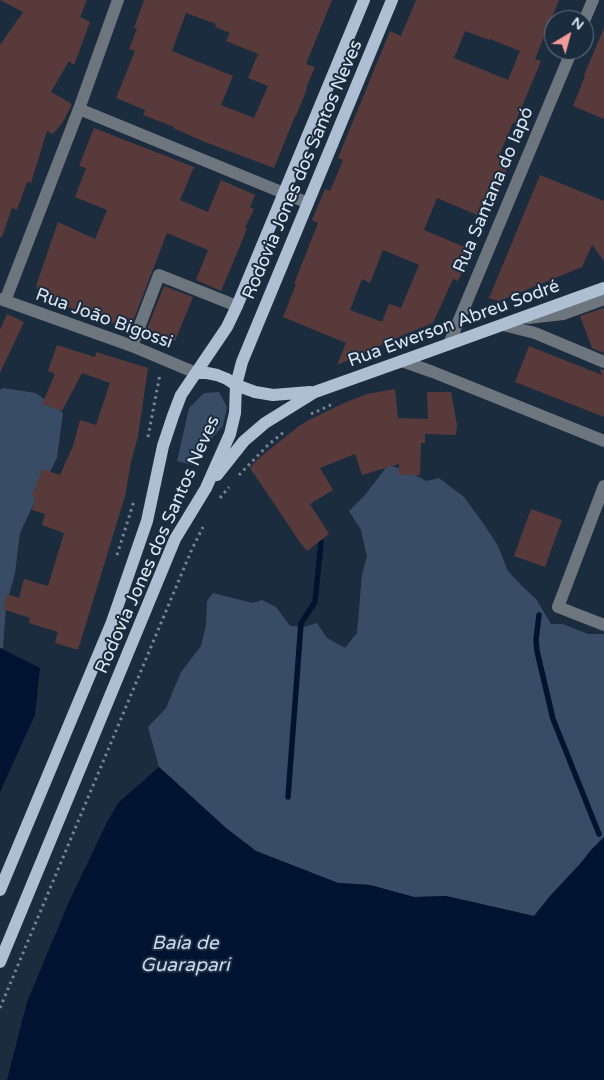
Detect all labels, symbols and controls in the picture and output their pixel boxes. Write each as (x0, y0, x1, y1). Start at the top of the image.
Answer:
north arrow (544, 10, 594, 60)
text: N (568, 13, 587, 34)
street label: Rodovia Jones dos Santos Neves (238, 37, 368, 303)
street label: Rua Santana do Iapó (449, 104, 539, 276)
street label: Rua Ewerson Abreu Sodré (345, 276, 563, 372)
street label: Rua João Bigossi (32, 284, 176, 354)
street label: Rodovia Jones dos Santos Neves (91, 413, 225, 677)
water label: Baía de Guarapari (140, 933, 230, 977)

